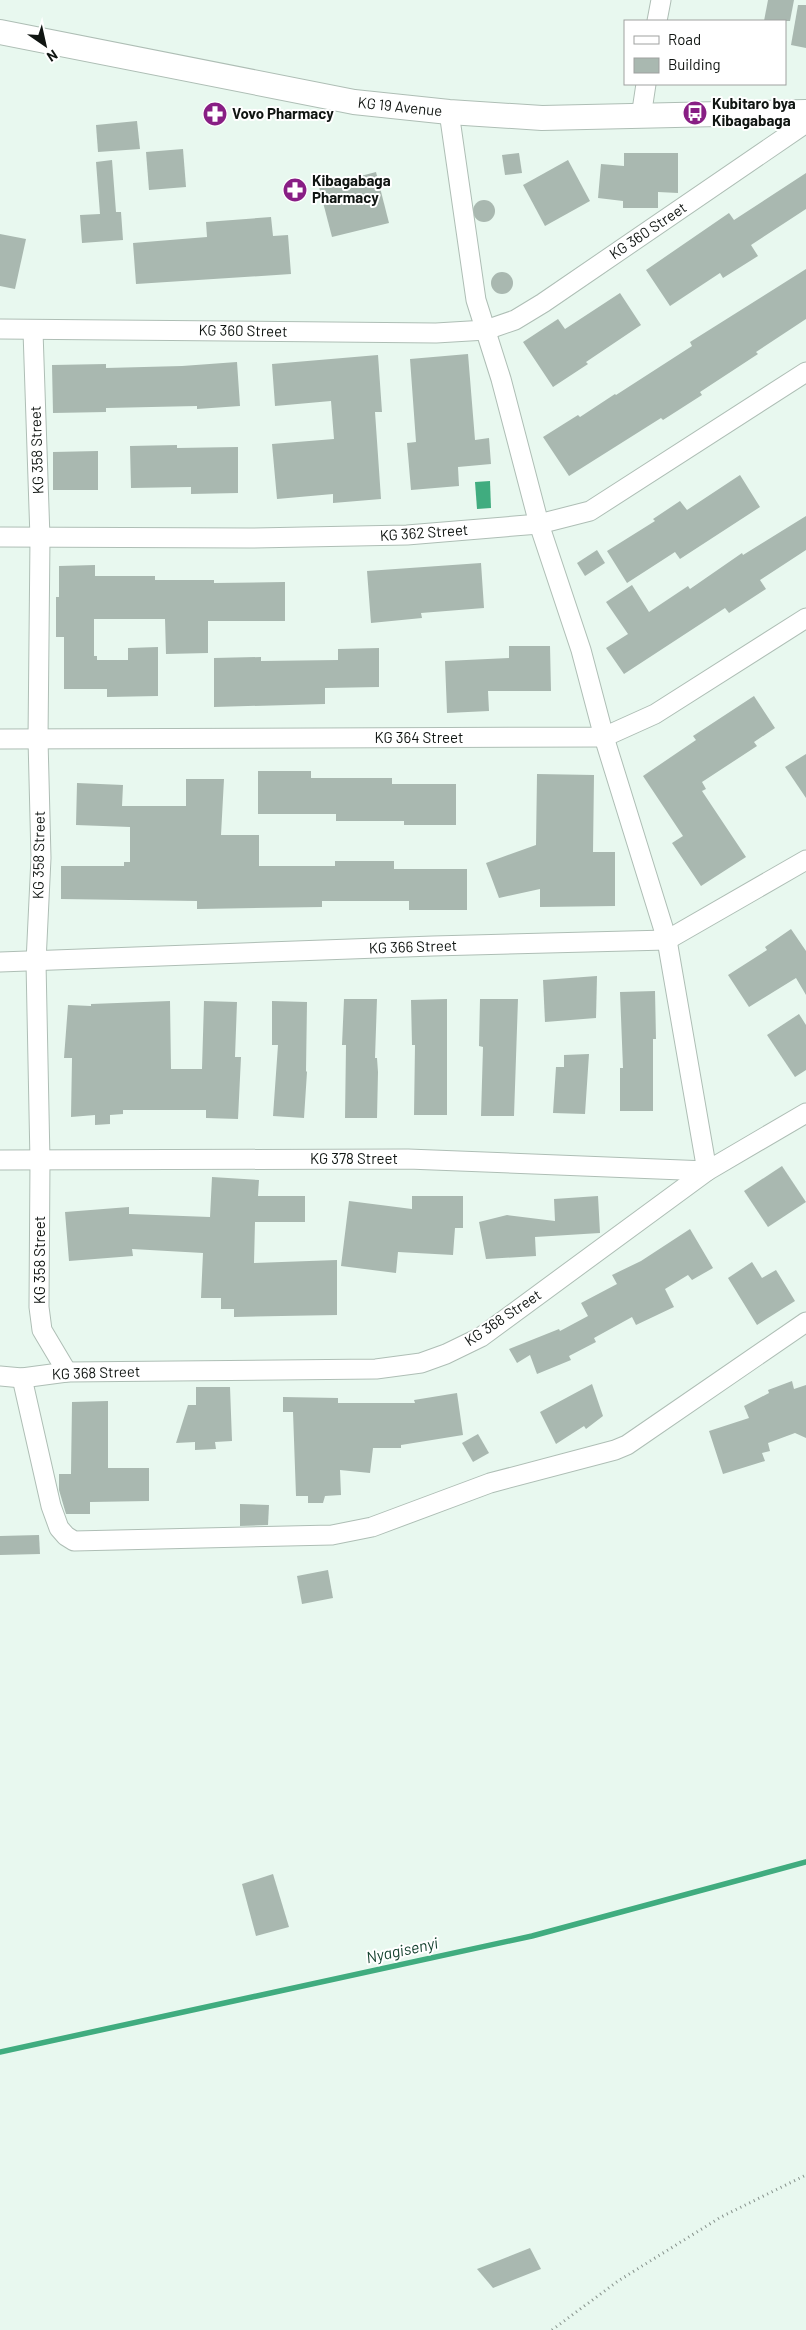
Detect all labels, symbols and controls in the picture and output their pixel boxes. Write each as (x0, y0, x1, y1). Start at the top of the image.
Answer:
north arrow (20, 20, 70, 70)
legend (624, 20, 786, 85)
text: Road (668, 30, 701, 48)
text: N (44, 47, 61, 66)
text: Building (668, 55, 721, 73)
street label: KG 19 Avenue (357, 93, 443, 119)
place label: Kubitaro bya Kibagabaga (712, 94, 796, 129)
bus stop icon: Kubitaro bya Kibagabaga (682, 100, 708, 126)
pharmacy icon: Vovo Pharmacy (202, 101, 228, 127)
place label: Vovo Pharmacy (232, 104, 334, 122)
place label: Kibagabaga Pharmacy (312, 171, 391, 206)
pharmacy icon: Kibagabaga Pharmacy (282, 177, 308, 203)
street label: KG 360 Street (605, 198, 689, 263)
street label: KG 360 Street (198, 320, 288, 340)
street label: KG 358 Street (25, 406, 47, 495)
street label: KG 362 Street (379, 520, 469, 544)
street label: KG 364 Street (375, 728, 463, 746)
street label: KG 358 Street (28, 811, 48, 899)
street label: KG 366 Street (369, 935, 457, 957)
street label: KG 378 Street (310, 1149, 398, 1167)
street label: KG 358 Street (30, 1216, 48, 1304)
street label: KG 368 Street (461, 1285, 544, 1349)
street label: KG 368 Street (51, 1361, 140, 1383)
water label: Nyagisenyi (364, 1933, 440, 1966)

